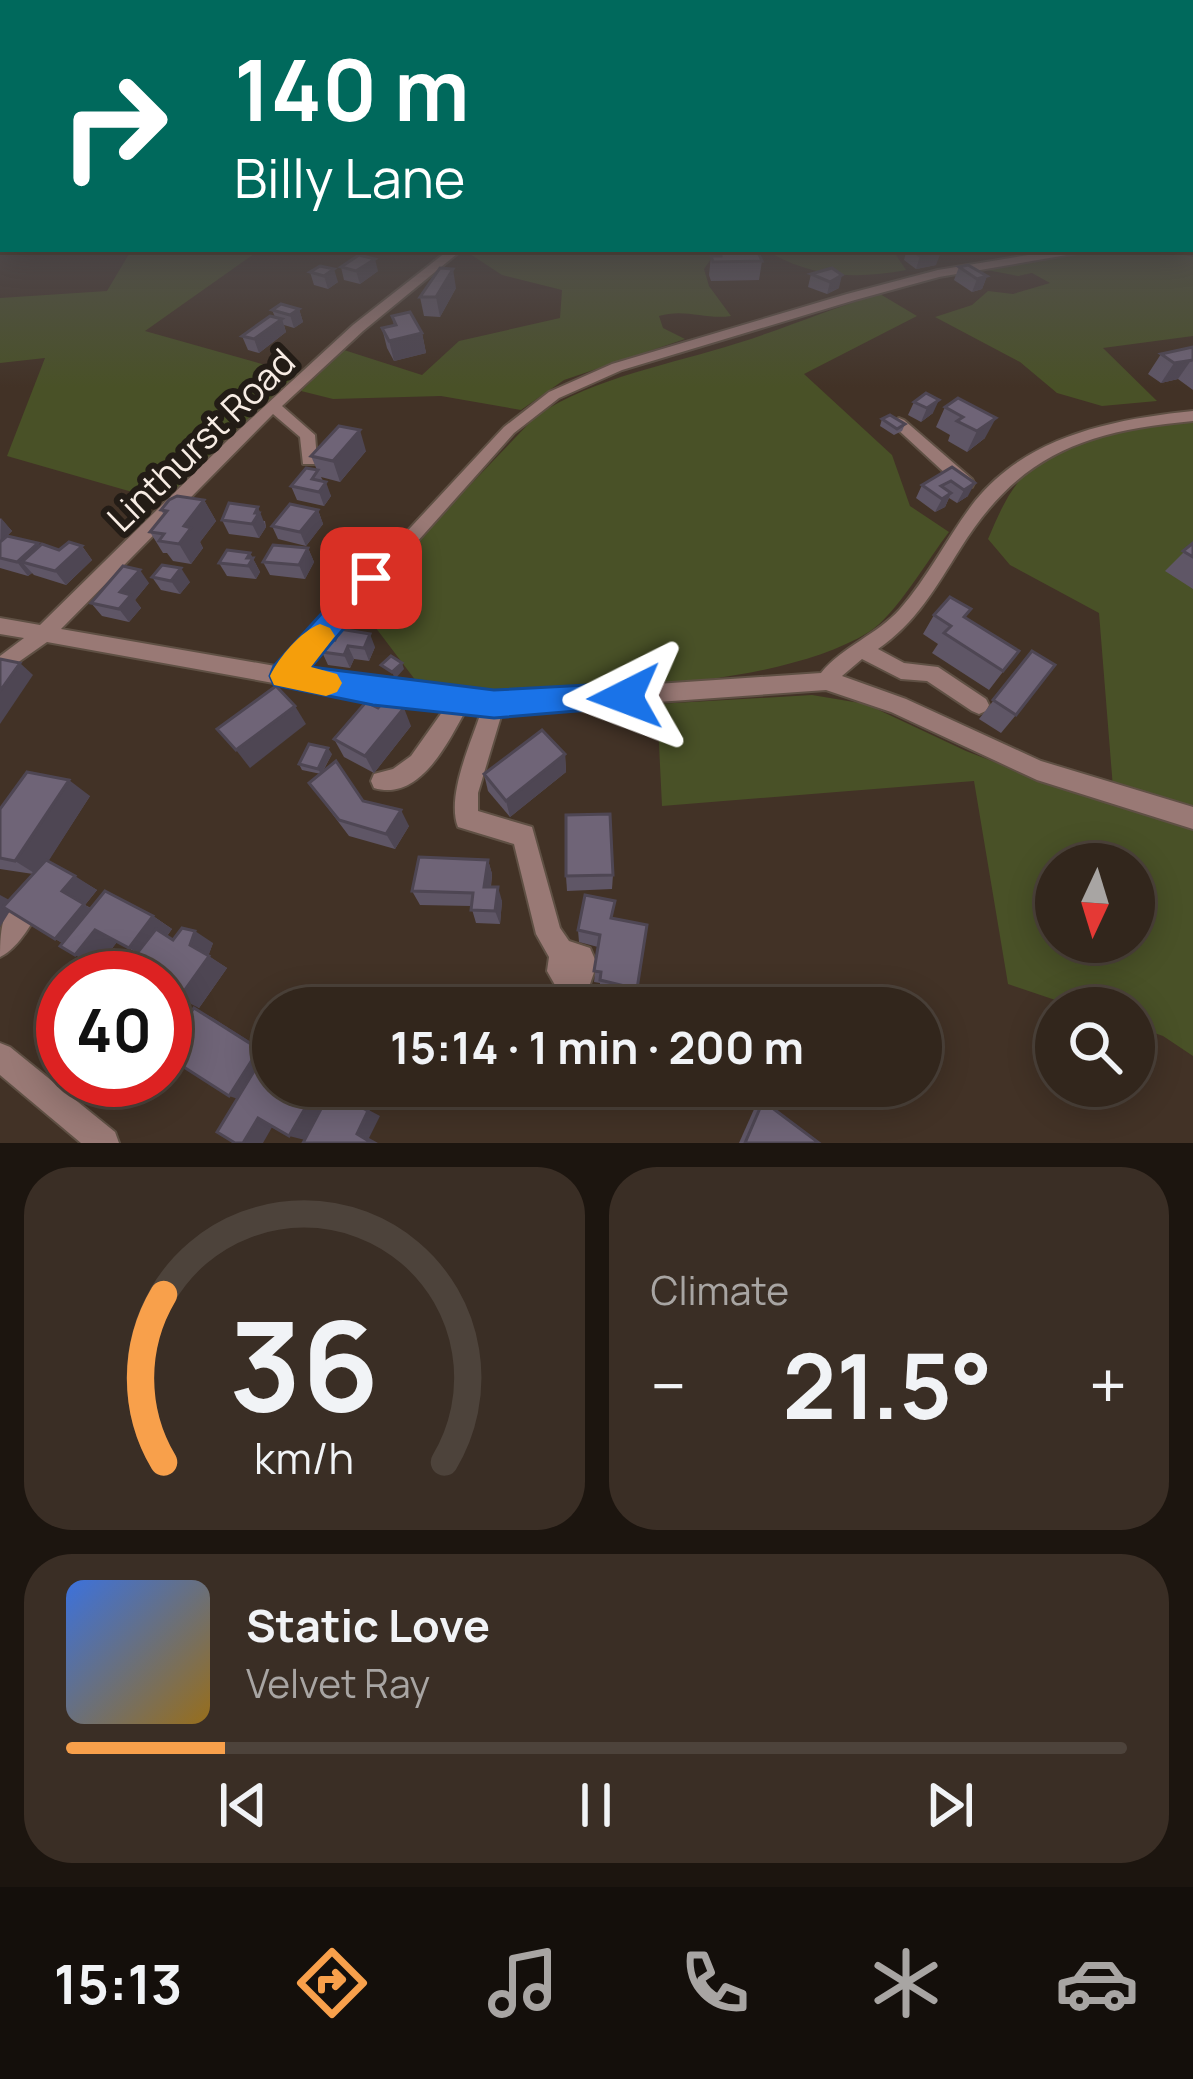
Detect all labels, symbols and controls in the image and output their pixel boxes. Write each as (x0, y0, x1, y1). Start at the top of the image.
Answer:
text: 140 m (234, 31, 470, 146)
icon: right (36, 48, 192, 204)
text: Billy Lane (234, 140, 465, 214)
street label: Linthurst Road (96, 337, 305, 542)
pin (320, 527, 422, 629)
icon: arrive (338, 545, 404, 611)
position arrow (562, 634, 688, 760)
north arrow (1035, 843, 1155, 963)
map controls (1035, 843, 1155, 1107)
speed limit sign: 40 (36, 951, 192, 1107)
button: search (1035, 987, 1155, 1107)
text: 15:14 · 1 min · 200 m (390, 1016, 804, 1078)
text: Climate (651, 1263, 789, 1317)
text: 36 (229, 1278, 379, 1448)
text: 21.5° (783, 1323, 993, 1446)
text: − (651, 1340, 686, 1430)
text: + (1089, 1340, 1127, 1430)
text: km/h (254, 1427, 354, 1486)
text: Static Love (246, 1594, 490, 1656)
text: Velvet Ray (246, 1656, 430, 1710)
icon: previous (210, 1772, 276, 1838)
icon: pause (563, 1772, 629, 1838)
icon: next (917, 1772, 983, 1838)
icon: directions (290, 1941, 374, 2025)
icon: music (481, 1941, 565, 2025)
icon: phone (673, 1941, 757, 2025)
icon: climate (864, 1941, 948, 2025)
icon: car (1055, 1941, 1139, 2025)
text: 15:13 (54, 1946, 183, 2020)

